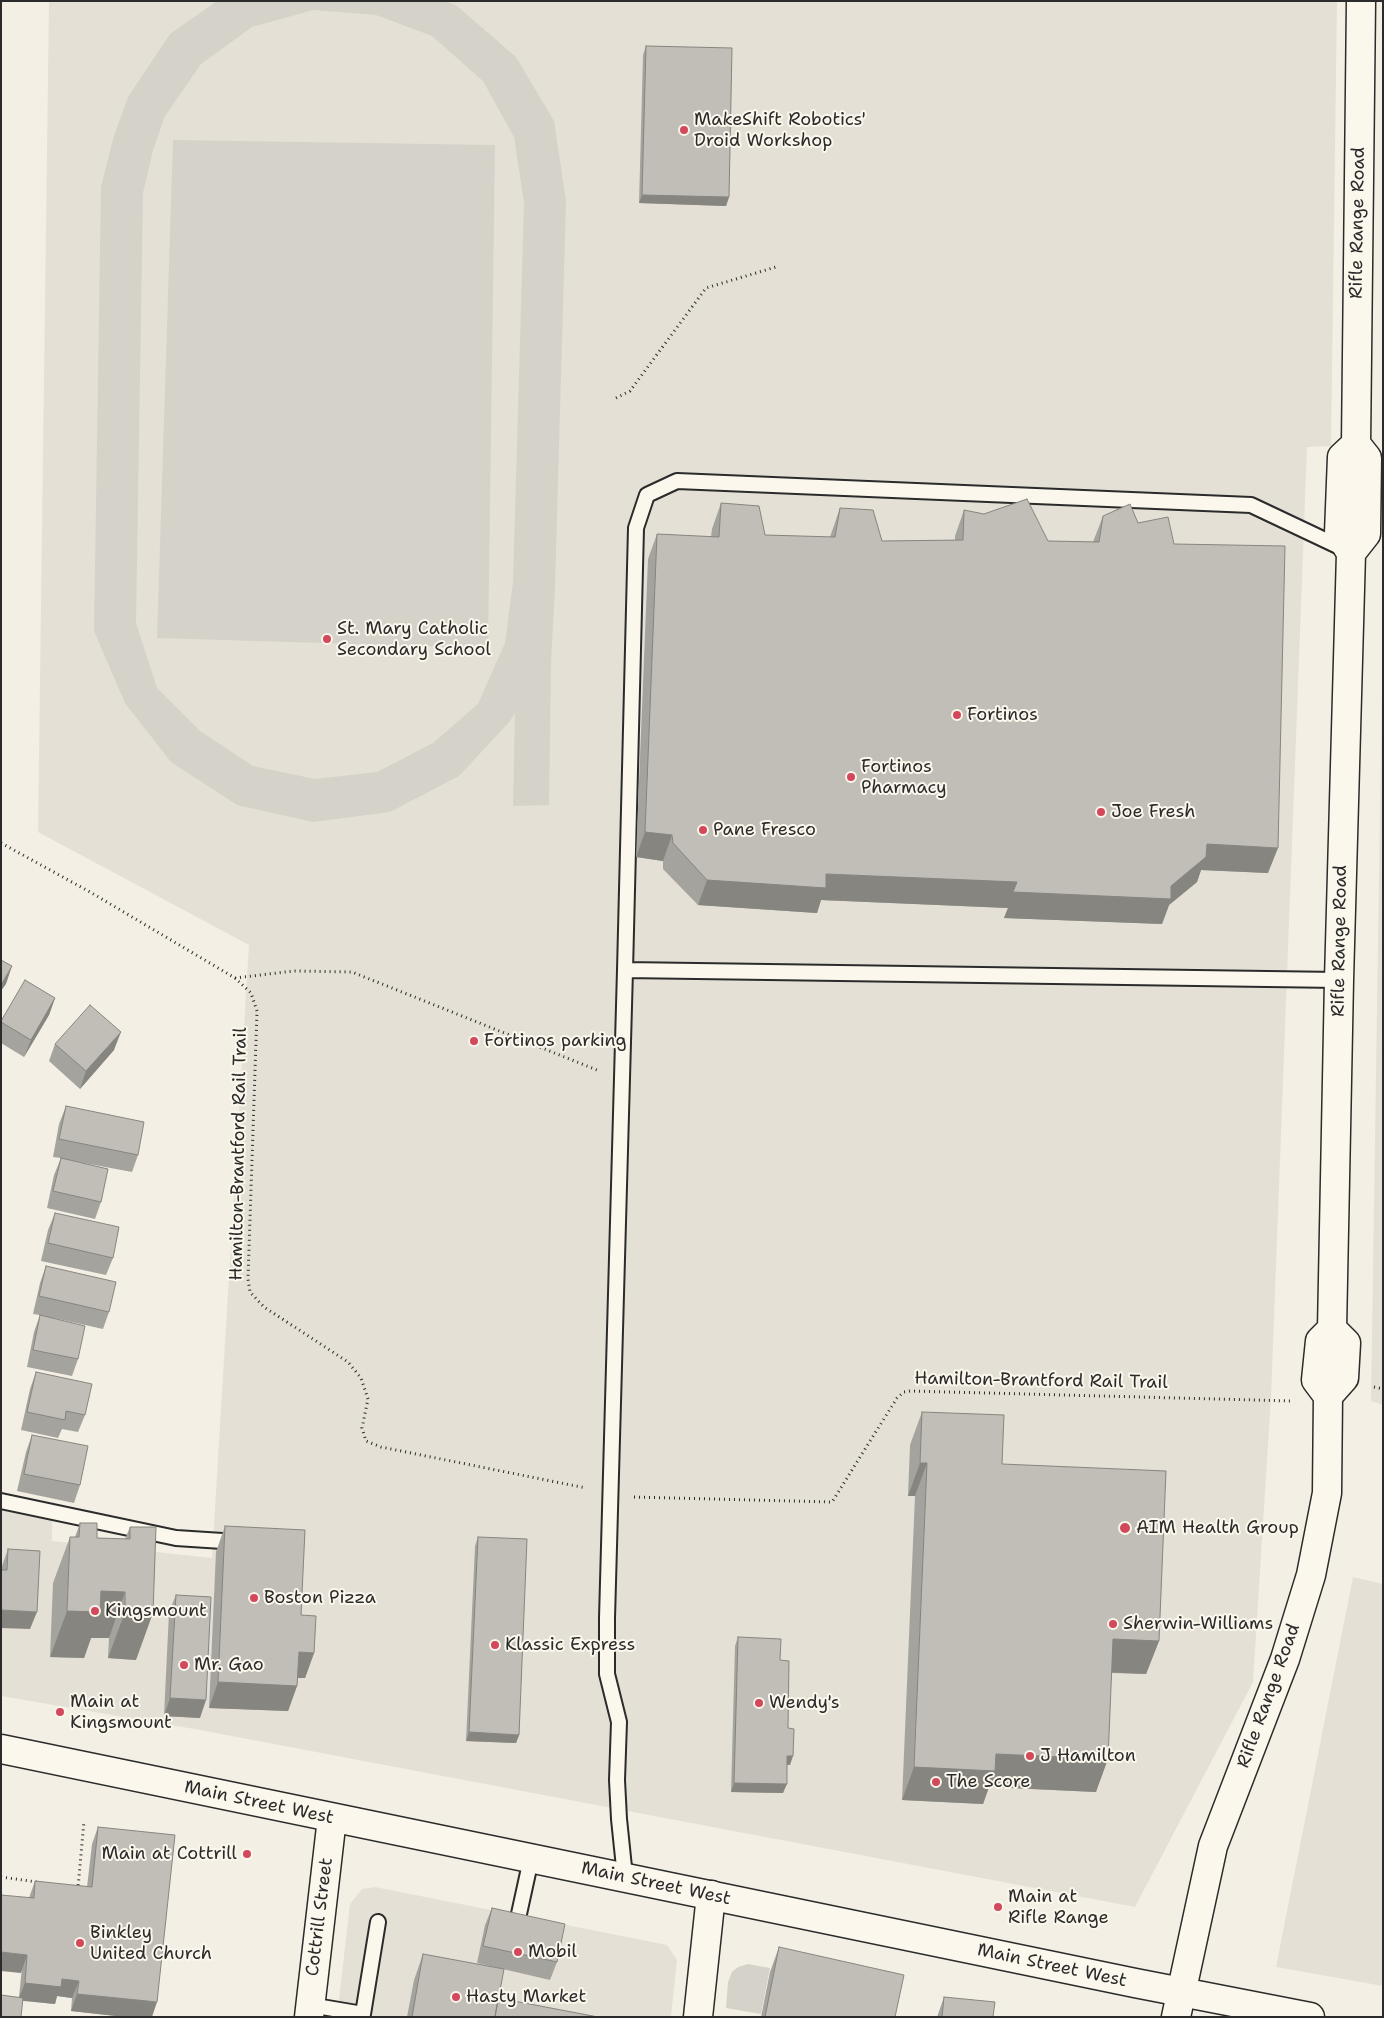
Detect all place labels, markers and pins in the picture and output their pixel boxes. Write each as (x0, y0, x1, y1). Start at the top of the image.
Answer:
place label: MakeShift Robotics' Droid Workshop (694, 109, 866, 152)
marker: MakeShift Robotics' Droid Workshop (678, 124, 690, 136)
place label: St. Mary Catholic Secondary School (337, 618, 491, 660)
marker: St. Mary Catholic Secondary School (321, 633, 333, 645)
place label: Fortinos (967, 704, 1038, 726)
marker: Fortinos (951, 709, 963, 721)
place label: Fortinos Pharmacy (861, 756, 947, 799)
marker: Fortinos Pharmacy (845, 771, 857, 783)
place label: Joe Fresh (1111, 801, 1195, 823)
marker: Joe Fresh (1095, 806, 1107, 818)
place label: Pane Fresco (713, 819, 816, 841)
marker: Pane Fresco (697, 824, 709, 836)
place label: Fortinos parking (484, 1030, 627, 1052)
marker: Fortinos parking (468, 1035, 480, 1047)
place label: AIM Health Group (1136, 1517, 1299, 1539)
marker: AIM Health Group (1118, 1521, 1132, 1535)
place label: Boston Pizza (264, 1587, 376, 1609)
marker: Boston Pizza (248, 1592, 260, 1604)
place label: Kingsmount (105, 1600, 207, 1622)
marker: Kingsmount (89, 1605, 101, 1617)
place label: Sherwin-Williams (1123, 1613, 1273, 1635)
marker: Sherwin-Williams (1107, 1618, 1119, 1630)
place label: Klassic Express (505, 1634, 635, 1656)
marker: Klassic Express (489, 1639, 501, 1651)
place label: Mr. Gao (194, 1654, 264, 1676)
marker: Mr. Gao (178, 1659, 190, 1671)
place label: Main at Kingsmount (70, 1691, 172, 1734)
place label: Wendy's (769, 1692, 840, 1714)
marker: Wendy's (753, 1697, 765, 1709)
marker: Main at Kingsmount (54, 1706, 66, 1718)
place label: J Hamilton (1040, 1745, 1136, 1767)
marker: J Hamilton (1024, 1750, 1036, 1762)
place label: The Score (946, 1771, 1031, 1793)
marker: The Score (930, 1776, 942, 1788)
place label: Main at Cottrill (101, 1843, 237, 1865)
marker: Main at Cottrill (241, 1848, 253, 1860)
place label: Main at Rifle Range (1008, 1886, 1109, 1928)
marker: Main at Rifle Range (992, 1901, 1004, 1913)
place label: Binkley United Church (90, 1922, 212, 1965)
marker: Binkley United Church (74, 1937, 86, 1949)
place label: Mobil (528, 1941, 577, 1963)
marker: Mobil (512, 1946, 524, 1958)
place label: Hasty Market (466, 1986, 586, 2008)
marker: Hasty Market (450, 1991, 462, 2003)

